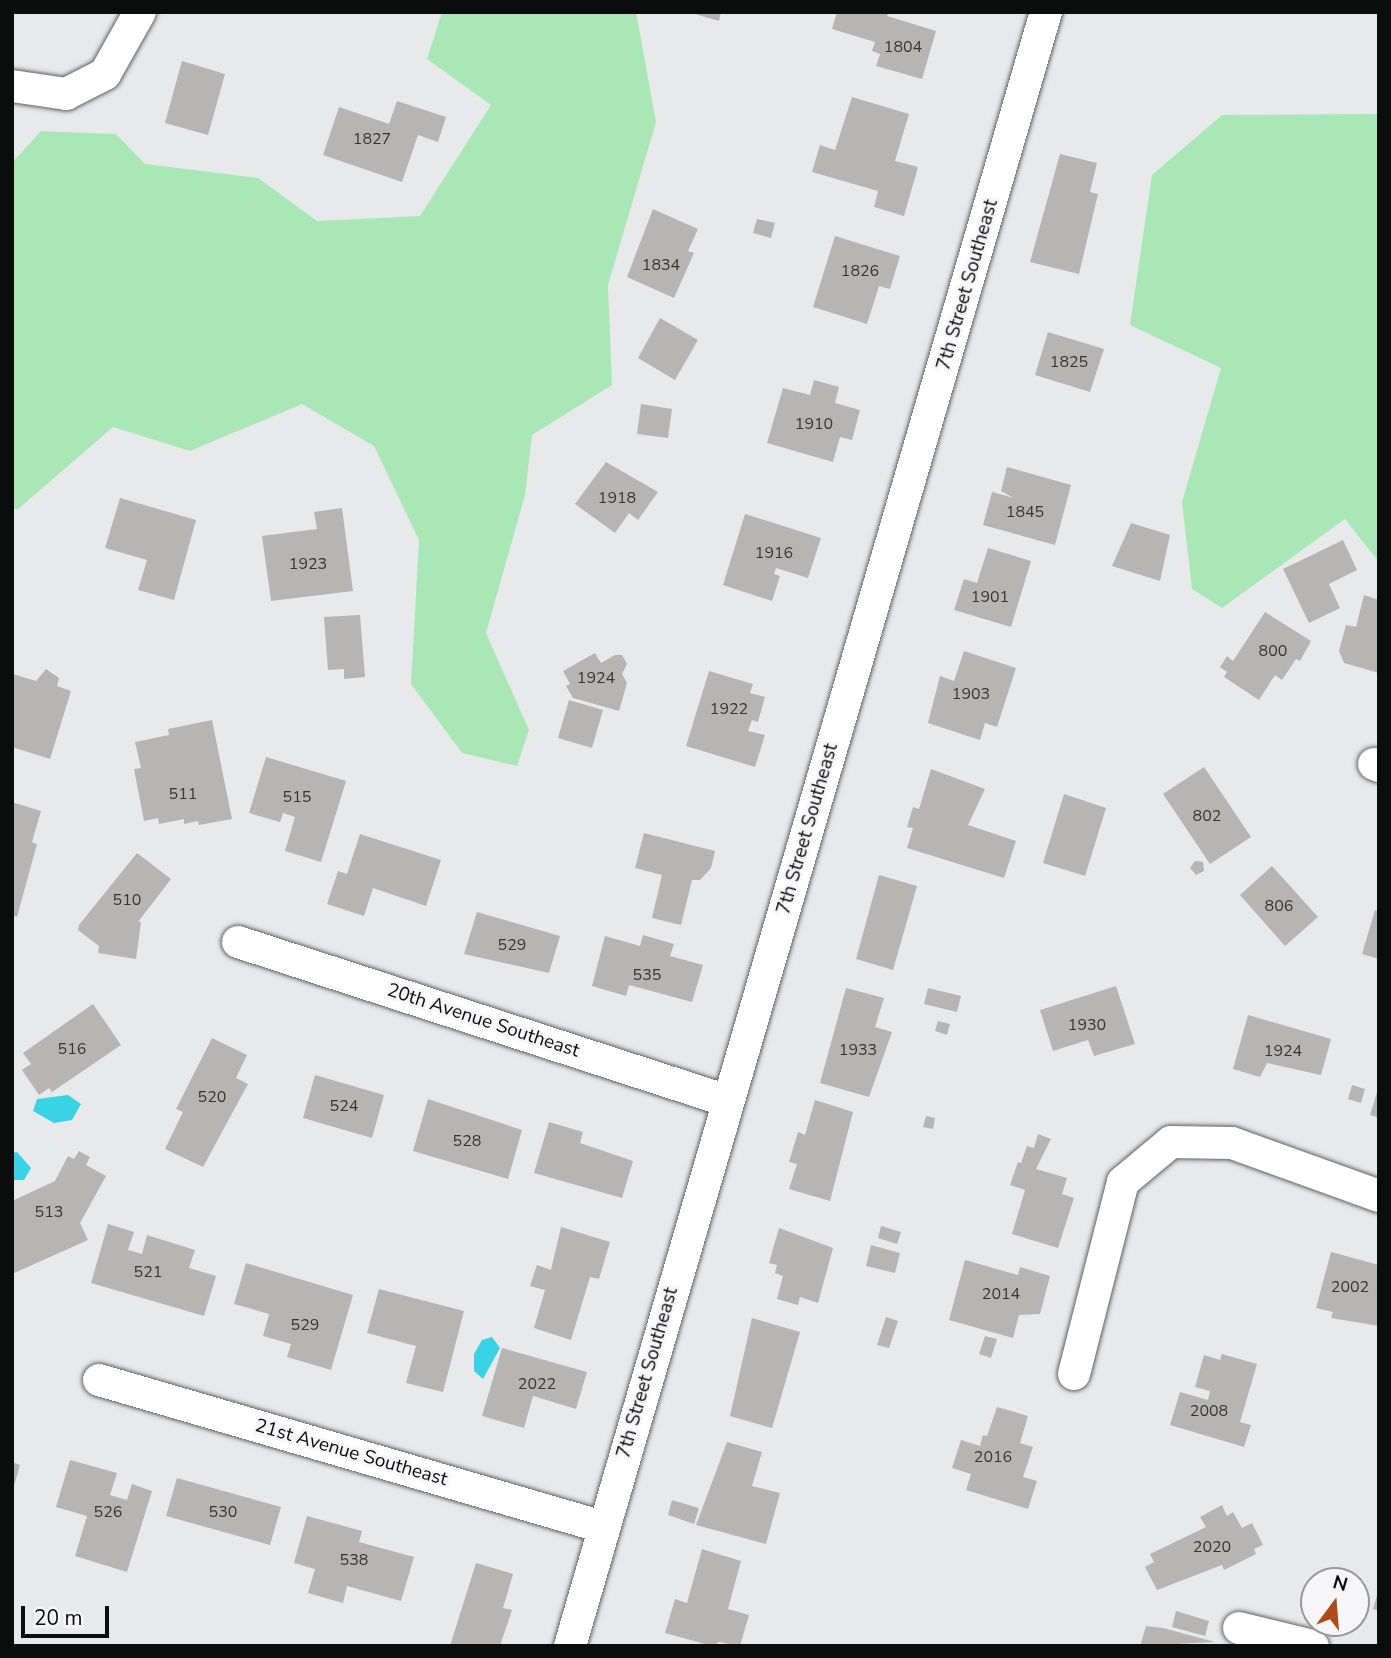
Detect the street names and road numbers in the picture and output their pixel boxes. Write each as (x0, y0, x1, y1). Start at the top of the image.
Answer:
street label: 7th Street Southeast (933, 197, 1003, 373)
street label: 7th Street Southeast (773, 741, 843, 917)
street label: 20th Avenue Southeast (384, 979, 582, 1063)
street label: 7th Street Southeast (613, 1285, 683, 1461)
street label: 21st Avenue Southeast (252, 1415, 450, 1491)

